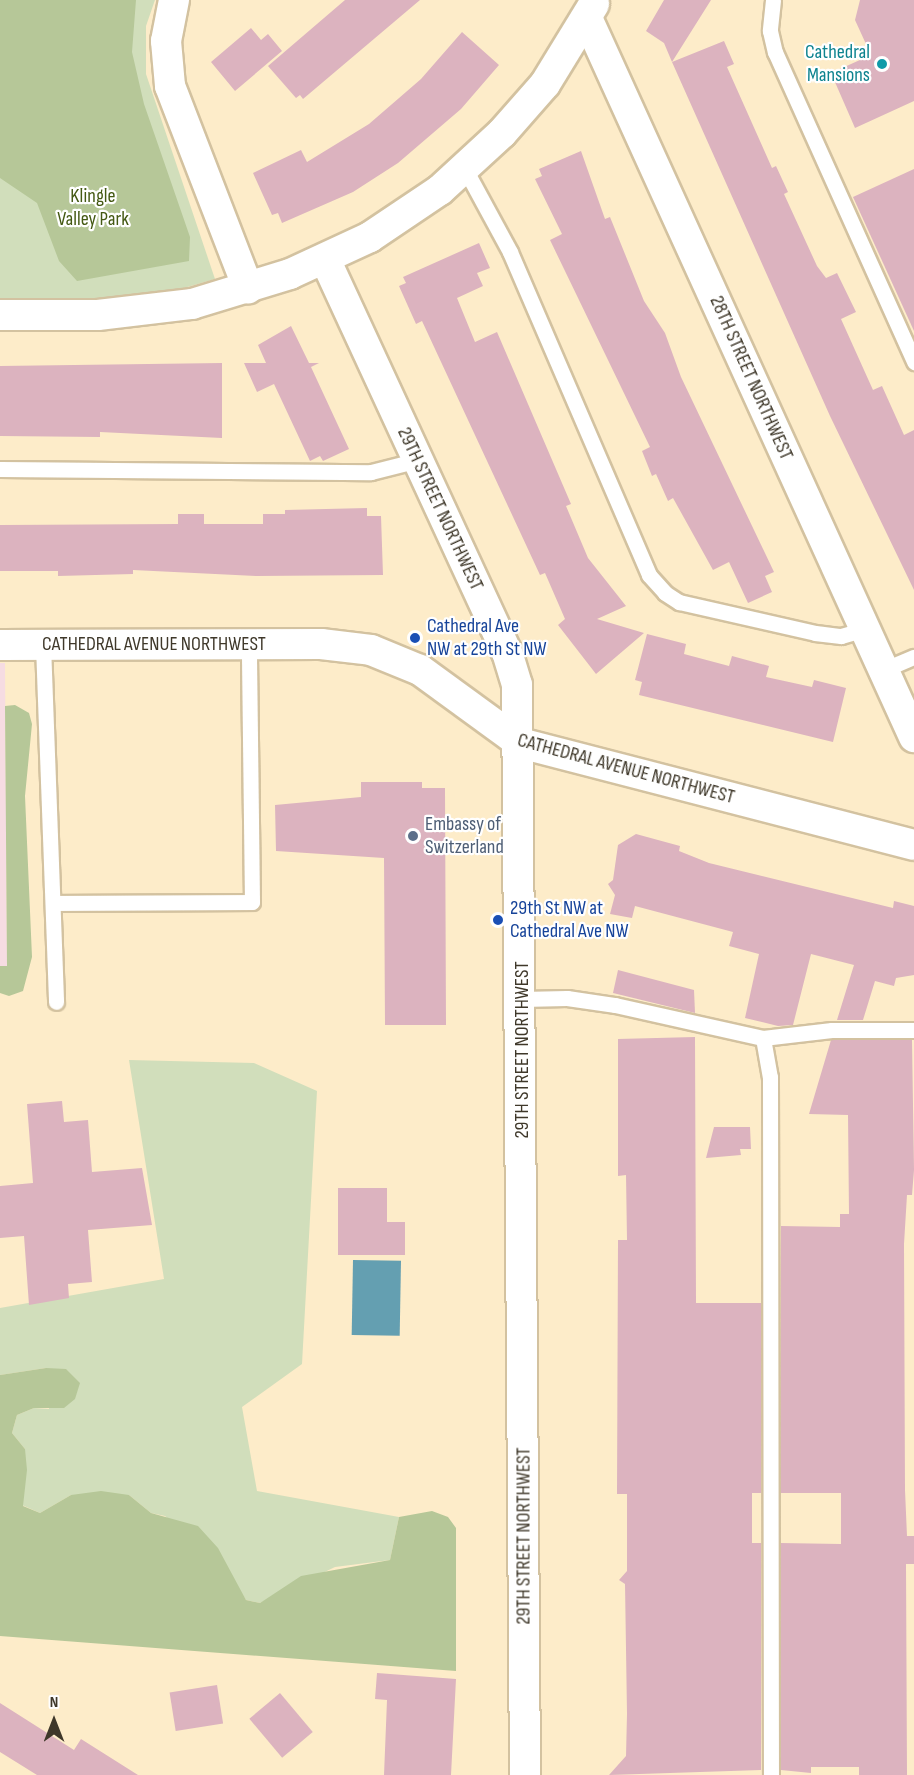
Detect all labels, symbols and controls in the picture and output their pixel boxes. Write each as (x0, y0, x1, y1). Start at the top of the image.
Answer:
place label: Cathedral Mansions (805, 40, 870, 87)
marker: Cathedral Mansions (875, 57, 889, 71)
park label: Klingle Valley Park (57, 184, 129, 231)
street label: 28TH STREET NORTHWEST (704, 292, 798, 464)
street label: 29TH STREET NORTHWEST (392, 424, 488, 594)
place label: Cathedral Ave NW at 29th St NW (427, 614, 547, 661)
marker: Cathedral Ave NW at 29th St NW (408, 631, 422, 645)
street label: CATHEDRAL AVENUE NORTHWEST (42, 632, 266, 656)
street label: CATHEDRAL AVENUE NORTHWEST (515, 728, 737, 810)
place label: Embassy of Switzerland (425, 813, 504, 860)
marker: Embassy of Switzerland (406, 829, 420, 843)
place label: 29th St NW at Cathedral Ave NW (510, 897, 628, 944)
marker: 29th St NW at Cathedral Ave NW (491, 913, 505, 927)
street label: 29TH STREET NORTHWEST (510, 961, 534, 1139)
street label: 29TH STREET NORTHWEST (512, 1447, 536, 1625)
north arrow (24, 1691, 84, 1751)
text: N (50, 1693, 58, 1712)

